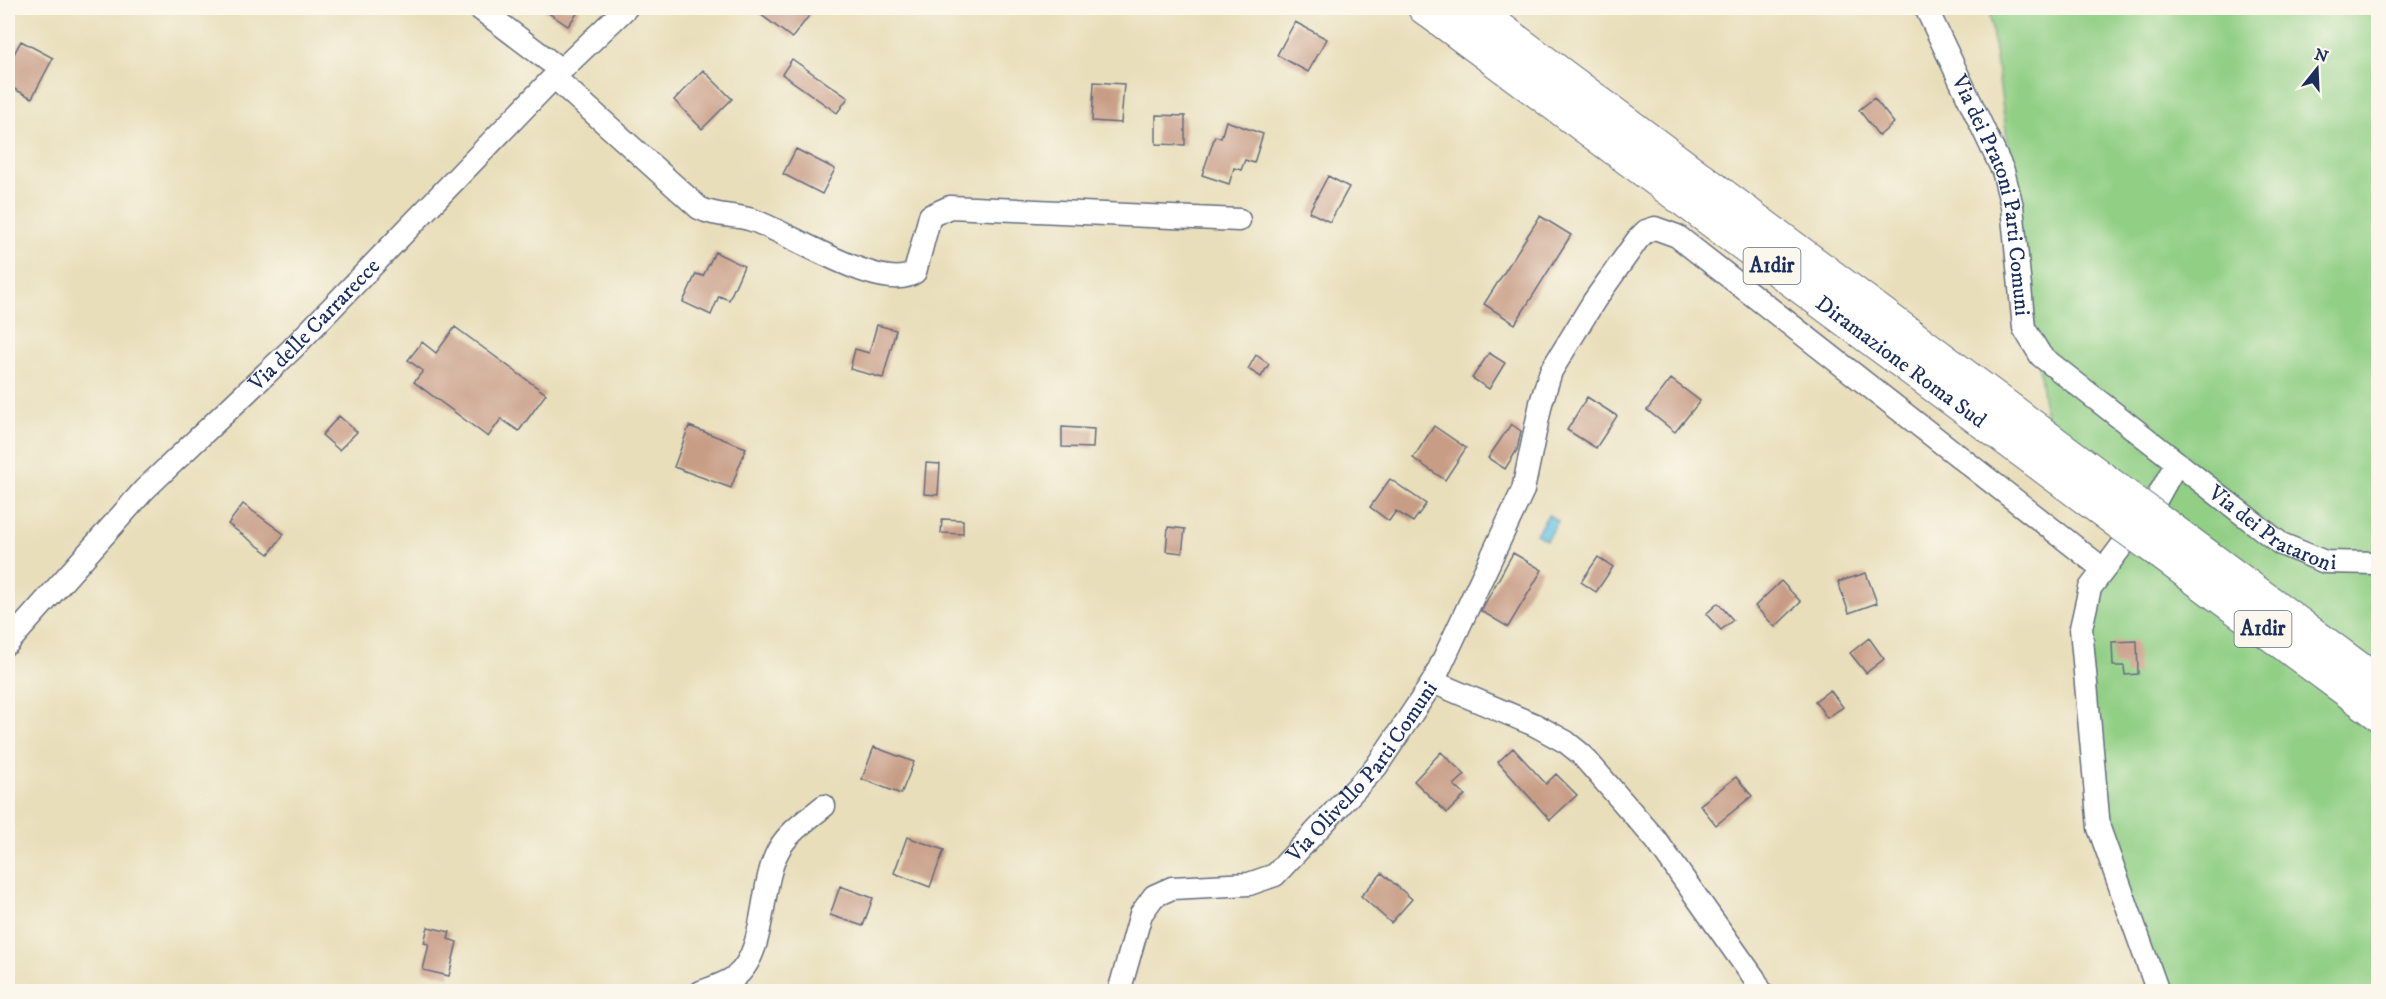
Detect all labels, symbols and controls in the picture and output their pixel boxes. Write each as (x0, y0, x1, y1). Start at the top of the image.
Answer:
north arrow (2287, 39, 2347, 99)
text: N (2312, 44, 2331, 67)
street label: Via dei Pratoni Parti Comuni (1946, 69, 2036, 317)
road number: A1dir (1744, 248, 1800, 284)
street label: Via delle Carrarecce (242, 253, 385, 397)
street label: Diramazione Roma Sud (1810, 290, 1992, 434)
street label: Via dei Prataroni (2203, 478, 2336, 577)
road number: A1dir (2234, 611, 2292, 647)
street label: Via Olivello Parti Comuni (1280, 676, 1443, 869)

